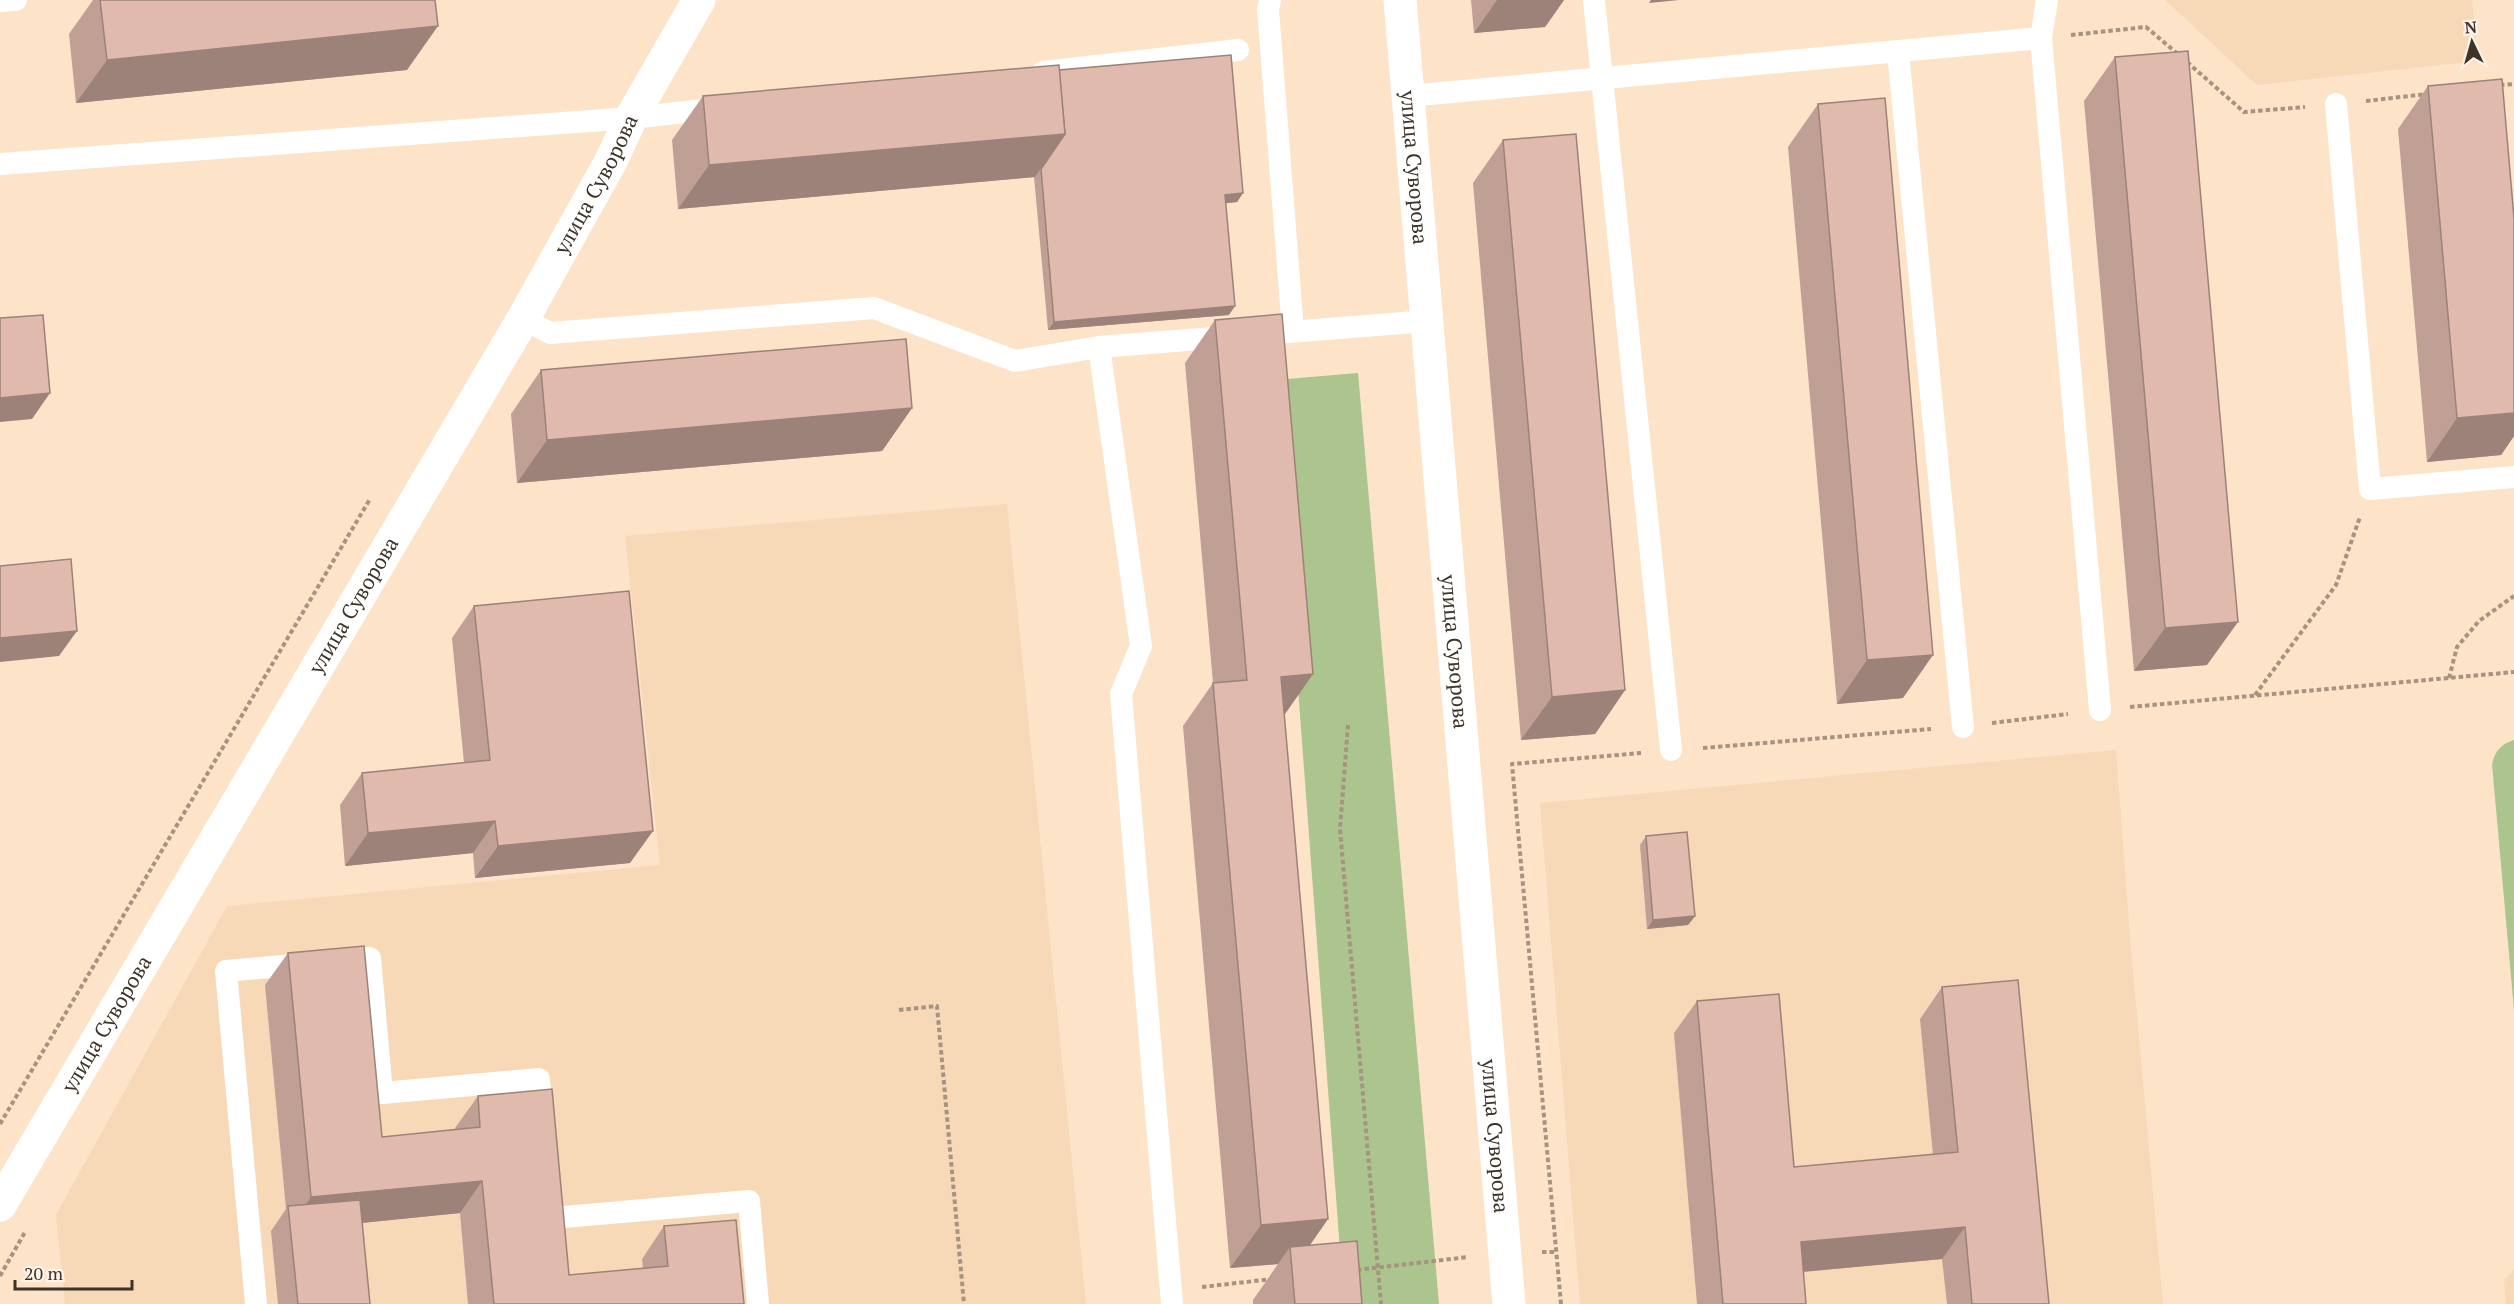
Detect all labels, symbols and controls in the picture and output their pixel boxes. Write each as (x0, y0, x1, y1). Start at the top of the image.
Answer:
north arrow (2442, 12, 2502, 72)
text: N (2464, 16, 2478, 39)
street label: улица Суворова (1395, 88, 1435, 246)
street label: улица Суворова (546, 109, 644, 260)
street label: улица Суворова (301, 531, 404, 680)
street label: улица Суворова (1435, 573, 1476, 730)
street label: улица Суворова (54, 950, 157, 1098)
street label: улица Суворова (1475, 1057, 1516, 1214)
scale bar (15, 1253, 132, 1291)
text: 20 m (24, 1261, 64, 1285)

